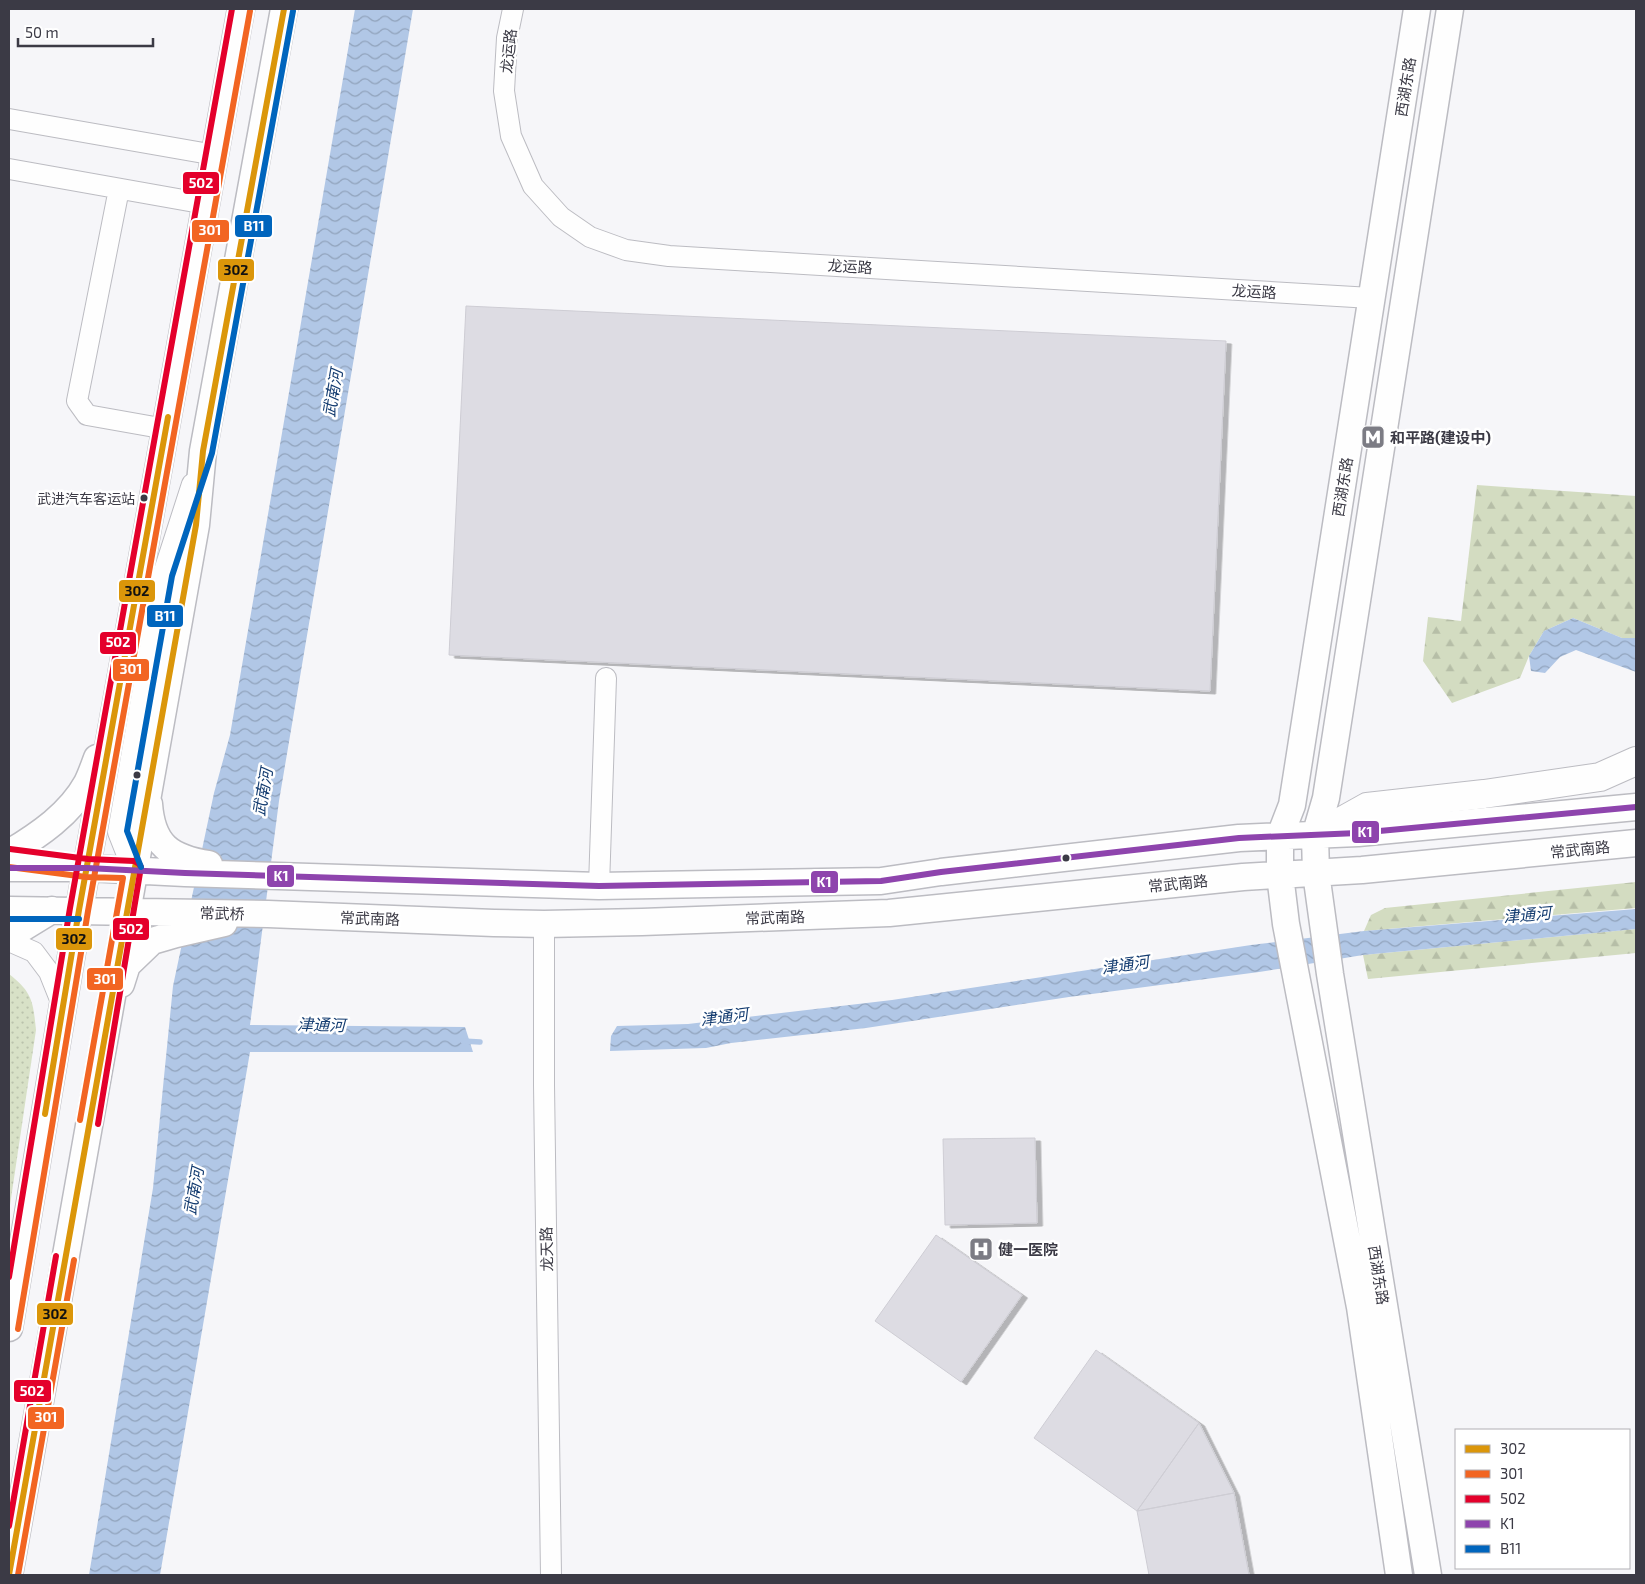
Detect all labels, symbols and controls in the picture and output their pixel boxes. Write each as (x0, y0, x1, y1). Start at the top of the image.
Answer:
scale bar (18, 15, 152, 47)
text: 50 m (25, 23, 59, 41)
street label: 龙运路 (497, 28, 519, 74)
street label: 西湖东路 (1391, 56, 1419, 118)
line badge: 502 (182, 171, 220, 195)
text: 502 (189, 174, 213, 191)
line badge: B11 (234, 214, 273, 238)
text: B11 (243, 217, 265, 234)
line badge: 301 (191, 219, 230, 243)
text: 301 (199, 221, 221, 238)
street label: 龙运路 (827, 256, 873, 276)
line badge: 302 (217, 258, 255, 282)
text: 302 (224, 261, 248, 278)
street label: 龙运路 (1231, 281, 1277, 301)
water label: 武南河 (318, 365, 346, 418)
metro station icon: 和平路(建设中) (1360, 424, 1386, 450)
place label: 和平路(建设中) (1390, 428, 1491, 446)
street label: 西湖东路 (1328, 456, 1356, 518)
place label: 武进汽车客运站 (37, 490, 135, 507)
marker: 武进汽车客运站 (139, 493, 149, 503)
line badge: 302 (118, 579, 156, 603)
text: 302 (125, 582, 149, 599)
line badge: B11 (146, 604, 184, 628)
text: B11 (154, 607, 176, 624)
line badge: 502 (99, 631, 137, 655)
text: 502 (106, 633, 130, 650)
line badge: 301 (112, 658, 150, 682)
text: 301 (120, 660, 142, 677)
water label: 武南河 (248, 764, 276, 817)
unlabelled marker (132, 770, 142, 780)
line badge: K1 (1351, 820, 1380, 844)
text: K1 (1358, 823, 1372, 840)
street label: 常武南路 (1549, 837, 1611, 861)
unlabelled marker (1061, 853, 1071, 863)
line badge: K1 (266, 864, 295, 888)
text: K1 (274, 867, 288, 884)
line badge: K1 (810, 870, 839, 894)
street label: 常武南路 (1147, 871, 1209, 895)
text: K1 (817, 873, 831, 890)
water label: 津通河 (1502, 902, 1555, 926)
street label: 常武桥 (199, 904, 245, 922)
street label: 常武南路 (745, 907, 805, 927)
street label: 常武南路 (340, 908, 400, 928)
line badge: 502 (112, 917, 150, 941)
text: 502 (119, 920, 143, 937)
line badge: 302 (55, 927, 93, 951)
text: 302 (62, 930, 86, 947)
water label: 津通河 (1100, 951, 1153, 977)
line badge: 301 (86, 967, 124, 991)
text: 301 (94, 970, 116, 987)
water label: 津通河 (699, 1003, 752, 1028)
water label: 津通河 (297, 1014, 348, 1034)
water label: 武南河 (179, 1163, 207, 1216)
street label: 龙天路 (537, 1226, 555, 1272)
hospital icon: 健一医院 (968, 1236, 994, 1262)
place label: 健一医院 (998, 1240, 1058, 1258)
street label: 西湖东路 (1365, 1244, 1393, 1306)
line badge: 302 (36, 1302, 74, 1326)
text: 302 (43, 1305, 67, 1322)
line badge: 502 (13, 1379, 52, 1403)
text: 502 (20, 1382, 44, 1399)
line badge: 301 (27, 1406, 65, 1430)
text: 301 (35, 1408, 57, 1425)
legend (1455, 1429, 1630, 1569)
text: 302 (1500, 1439, 1526, 1457)
text: 301 (1500, 1464, 1523, 1482)
text: 502 (1500, 1489, 1526, 1507)
text: K1 (1500, 1514, 1515, 1532)
text: B11 (1500, 1539, 1521, 1557)

